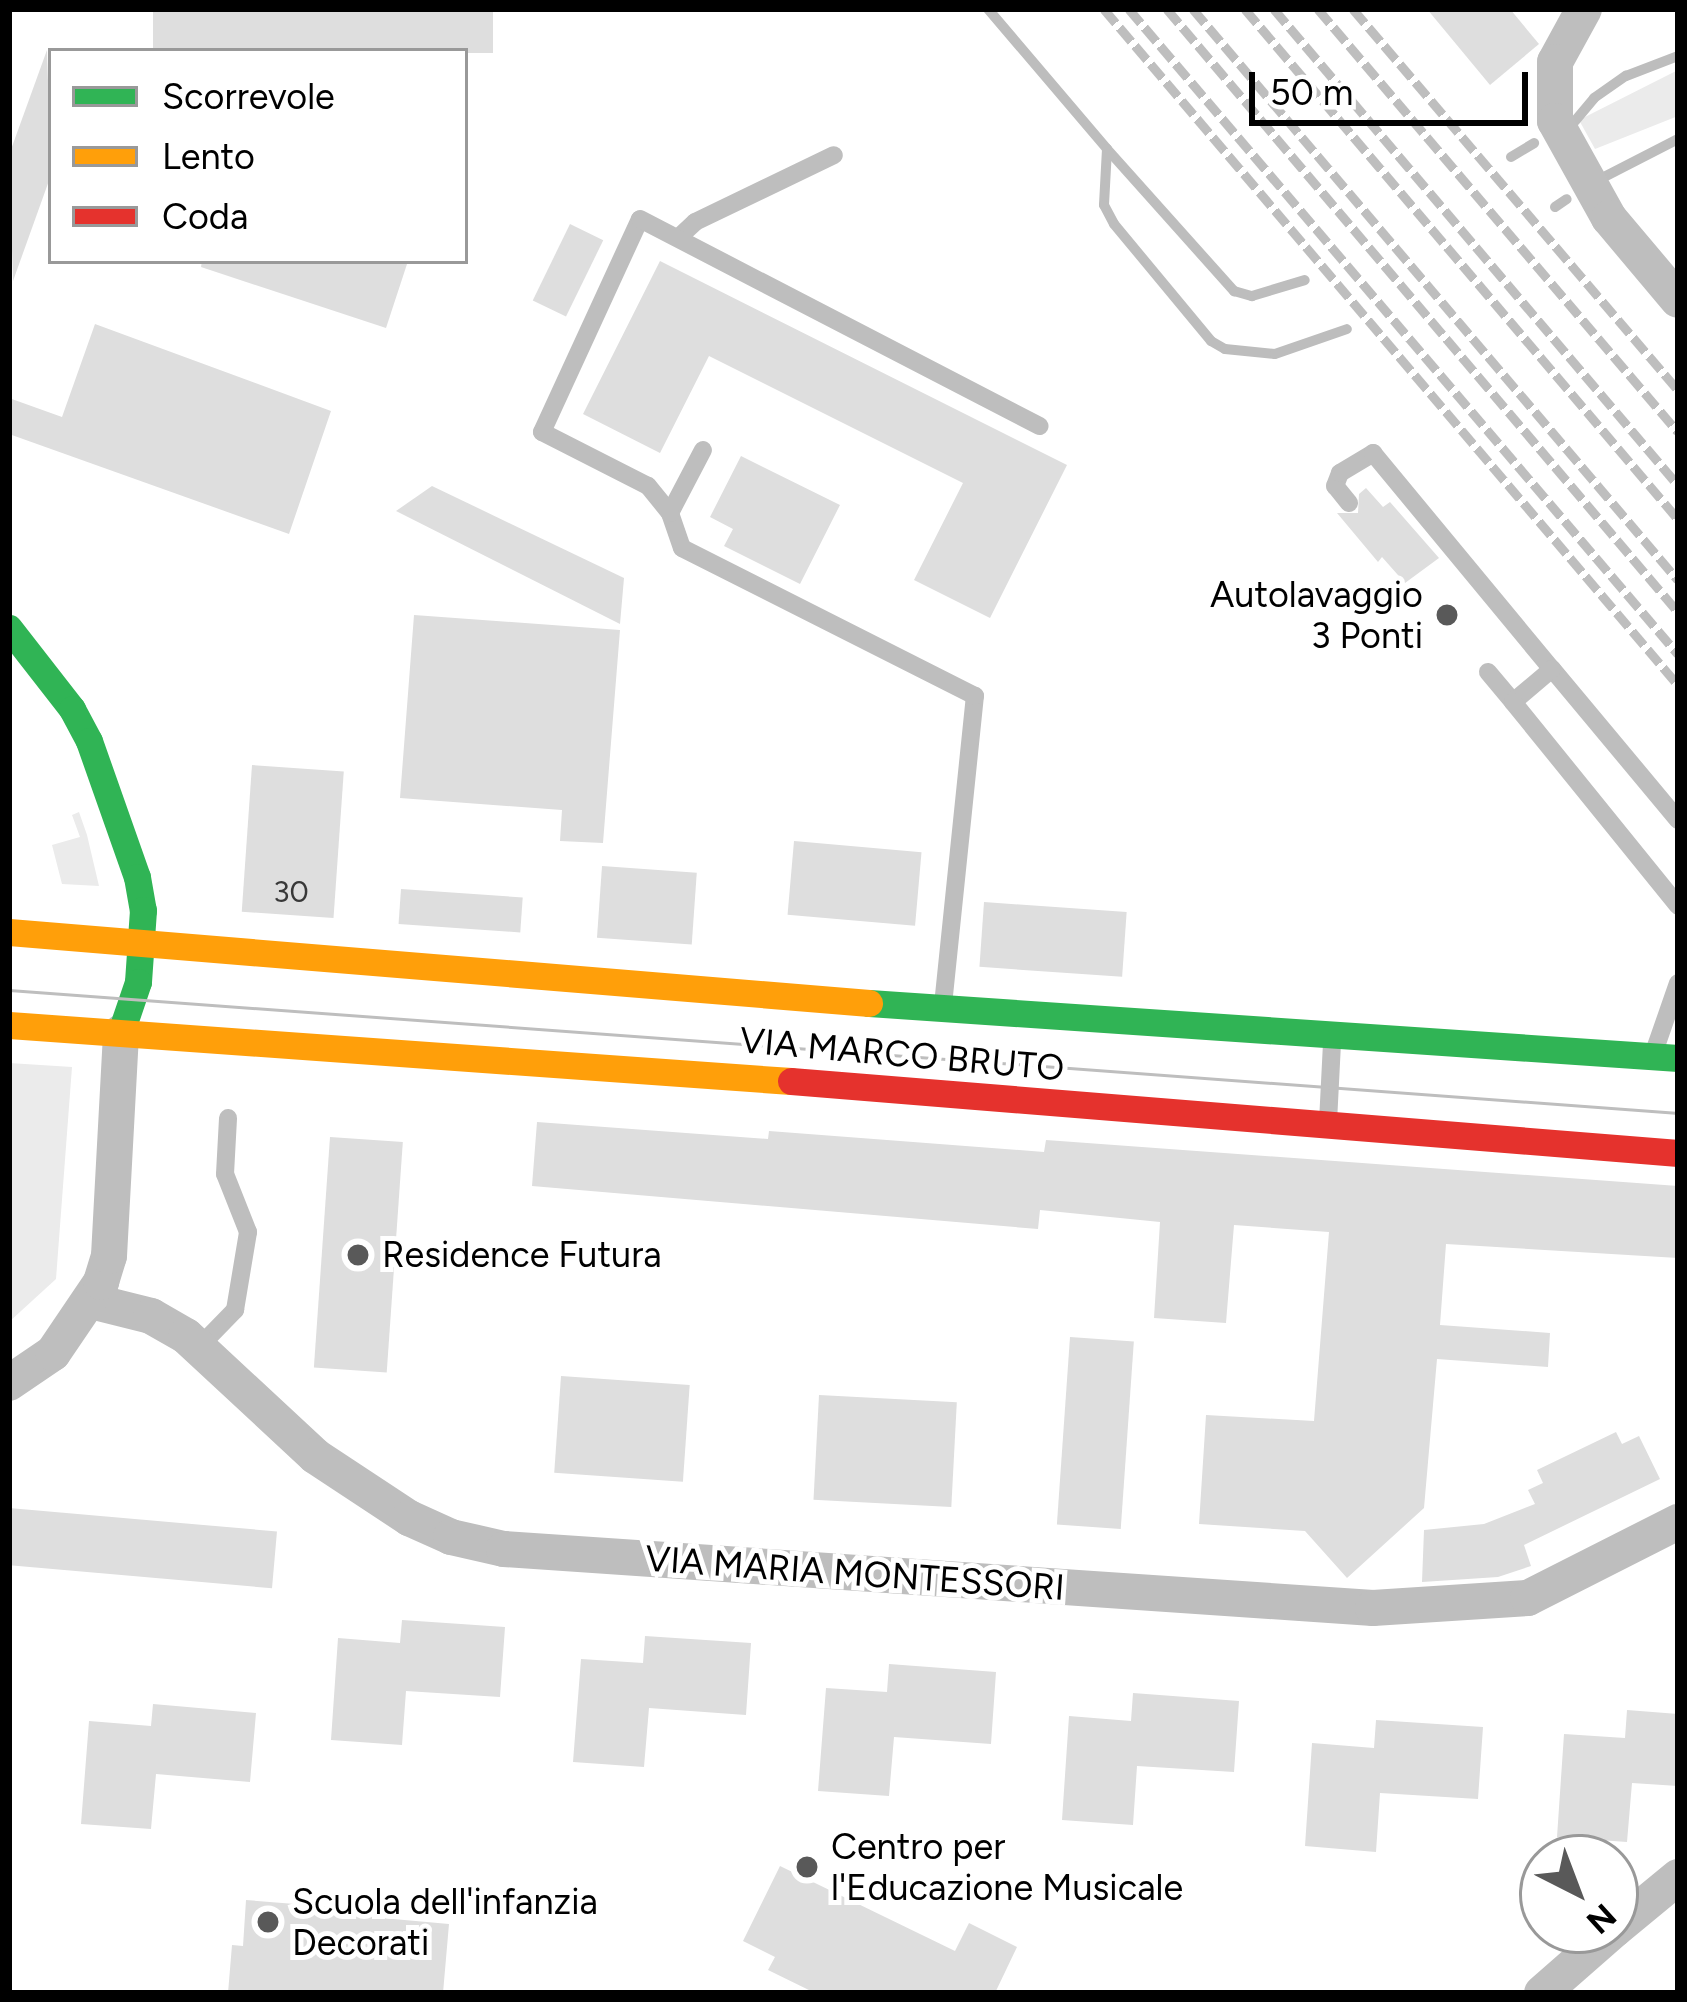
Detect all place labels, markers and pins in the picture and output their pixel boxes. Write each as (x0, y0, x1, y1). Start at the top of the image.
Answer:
place label: Autolavaggio 3 Ponti (1210, 572, 1423, 657)
marker: Autolavaggio 3 Ponti (1434, 602, 1460, 628)
place label: Residence Futura (382, 1233, 662, 1277)
marker: Residence Futura (345, 1242, 371, 1268)
place label: Centro per l'Educazione Musicale (831, 1824, 1183, 1909)
marker: Centro per l'Educazione Musicale (794, 1854, 820, 1880)
place label: Scuola dell'infanzia Decorati (292, 1879, 598, 1964)
marker: Scuola dell'infanzia Decorati (255, 1909, 281, 1935)

